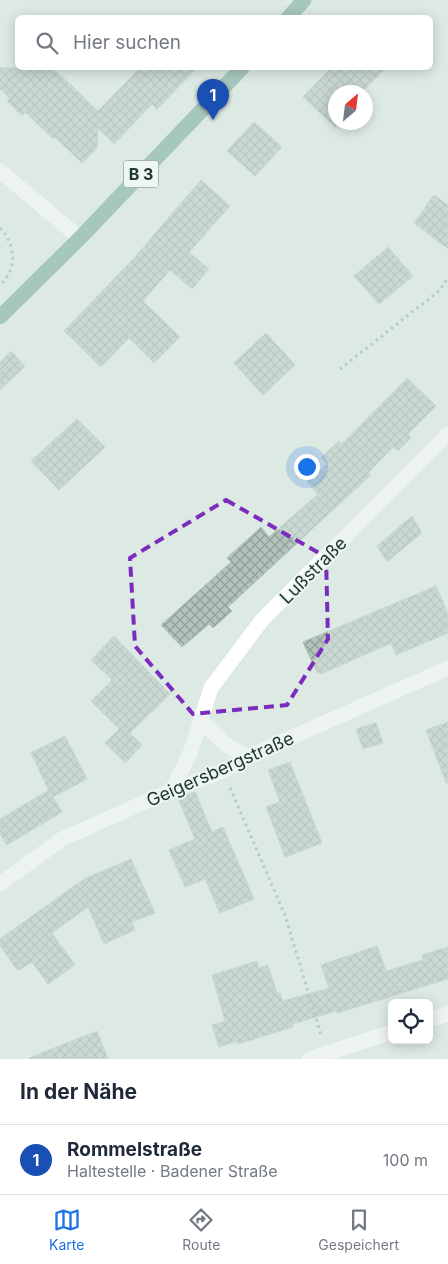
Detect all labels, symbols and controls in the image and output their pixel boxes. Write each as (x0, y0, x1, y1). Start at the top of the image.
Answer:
search box (15, 15, 433, 70)
icon: search (33, 29, 61, 57)
text: Hier suchen (73, 31, 181, 54)
pin: 1 (197, 79, 229, 120)
north arrow (328, 85, 373, 130)
road number: B 3 (124, 160, 158, 188)
your location (294, 454, 320, 480)
street label: Lußstraße (275, 532, 351, 608)
street label: Geigersbergstraße (143, 727, 297, 811)
map controls (388, 999, 433, 1044)
button: locate (388, 999, 433, 1044)
text: In der Nähe (20, 1079, 137, 1104)
text: Rommelstraße (67, 1138, 202, 1161)
text: 1 (33, 1150, 39, 1170)
text: 100 m (383, 1150, 428, 1170)
text: Haltestelle · Badener Straße (67, 1161, 278, 1181)
tab: Karte (49, 1206, 84, 1253)
tab: Route (182, 1206, 220, 1253)
tab: Gespeichert (318, 1206, 399, 1253)

